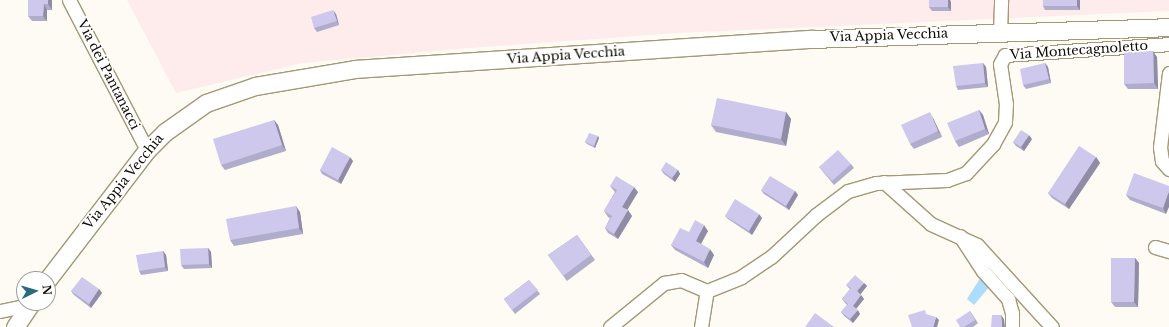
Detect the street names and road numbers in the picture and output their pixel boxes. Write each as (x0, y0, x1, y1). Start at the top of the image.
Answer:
street label: Via dei Pantanacci (73, 17, 143, 133)
street label: Via Appia Vecchia (829, 26, 949, 46)
street label: Via Montecagnoletto (1009, 38, 1149, 64)
street label: Via Appia Vecchia (506, 44, 626, 68)
street label: Via Appia Vecchia (80, 131, 168, 233)

